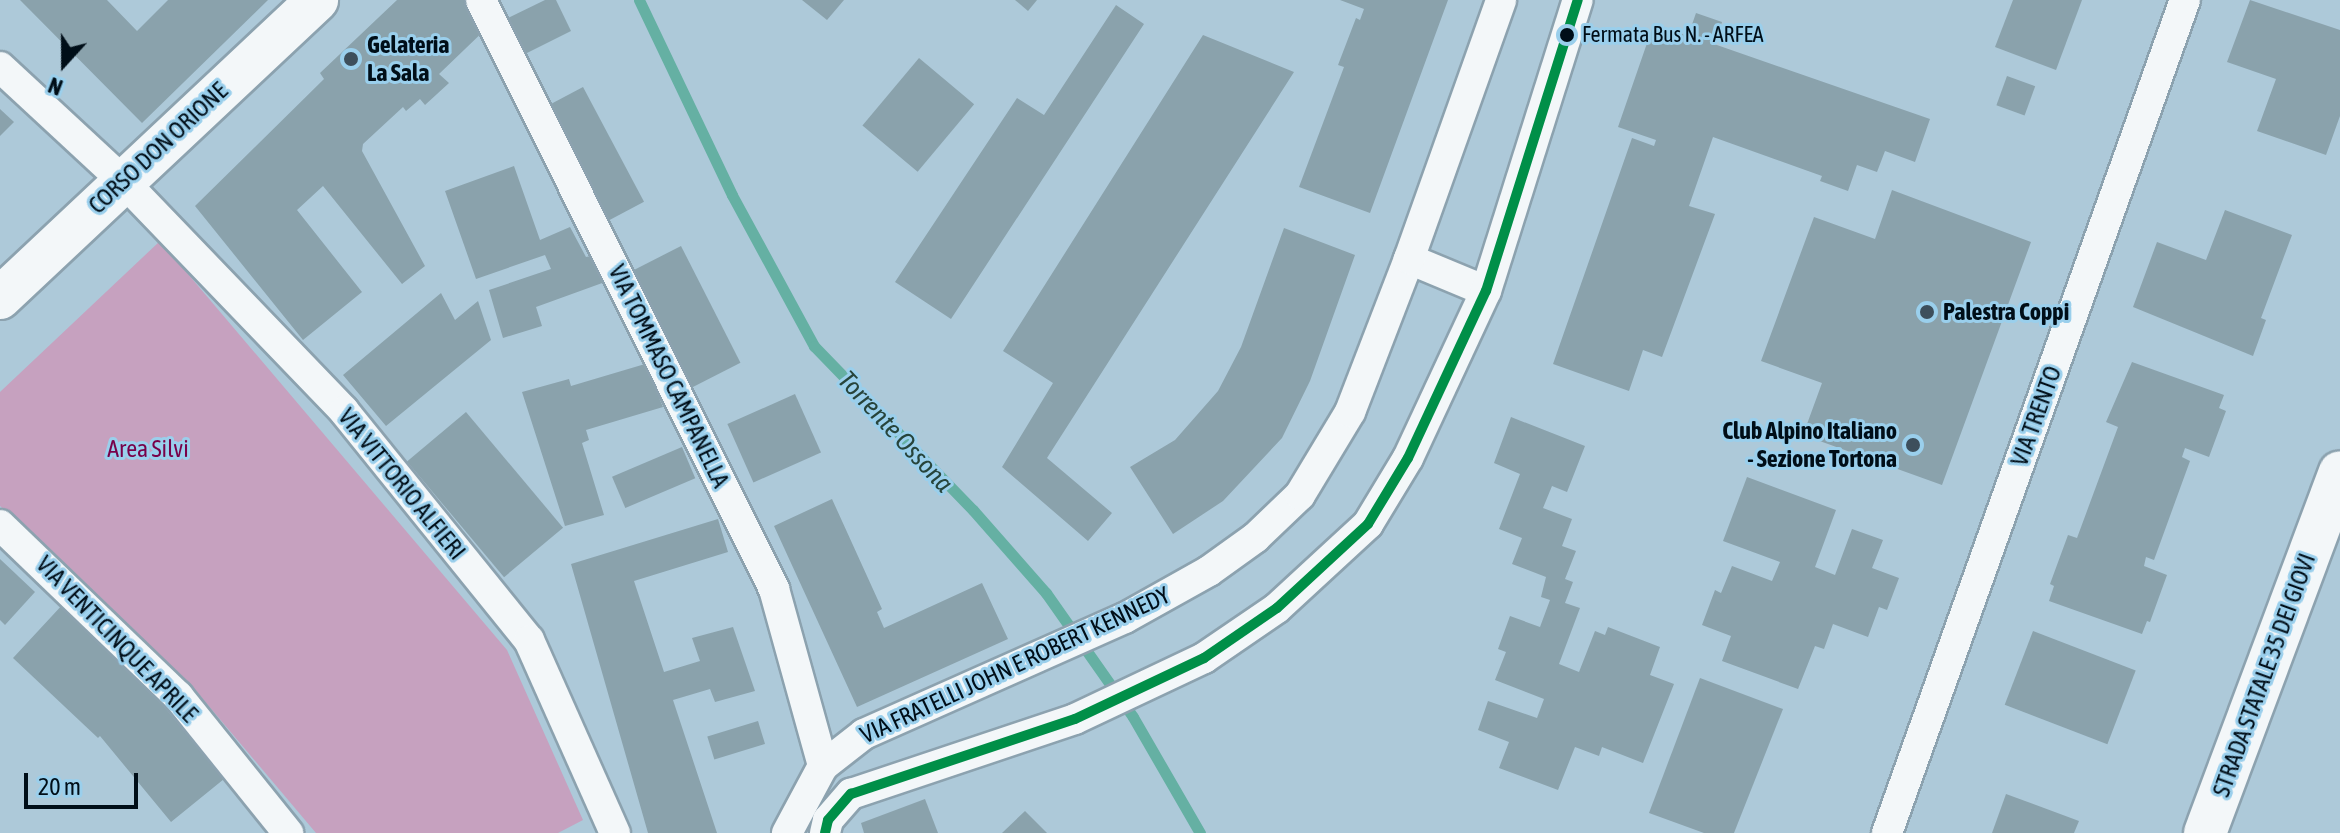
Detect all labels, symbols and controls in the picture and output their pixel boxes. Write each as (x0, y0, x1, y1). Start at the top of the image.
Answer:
place label: Fermata Bus N. - ARFEA (1582, 22, 1764, 48)
north arrow (24, 24, 104, 104)
marker: Fermata Bus N. - ARFEA (1559, 27, 1575, 43)
place label: Gelateria La Sala (367, 31, 449, 87)
marker: Gelateria La Sala (342, 50, 360, 68)
text: N (45, 72, 66, 101)
street label: CORSO DON ORIONE (83, 76, 233, 220)
street label: VIA TOMMASO CAMPANELLA (603, 260, 735, 492)
place label: Palestra Coppi (1943, 298, 2069, 326)
marker: Palestra Coppi (1918, 303, 1936, 321)
street label: VIA TRENTO (2005, 362, 2067, 470)
water label: Torrente Ossona (831, 365, 959, 499)
street label: VIA VITTORIO ALFIERI (332, 403, 472, 565)
place label: Club Alpino Italiano - Sezione Tortona (1722, 417, 1897, 473)
park label: Area Silvi (107, 435, 189, 463)
marker: Club Alpino Italiano - Sezione Tortona (1904, 436, 1922, 454)
street label: STRADA STATALE 35 DEI GIOVI (2207, 549, 2321, 801)
street label: VIA VENTICINQUE APRILE (30, 550, 204, 728)
street label: VIA FRATELLI JOHN E ROBERT KENNEDY (856, 581, 1174, 749)
scale bar (28, 757, 142, 807)
text: 20 m (38, 773, 81, 800)

